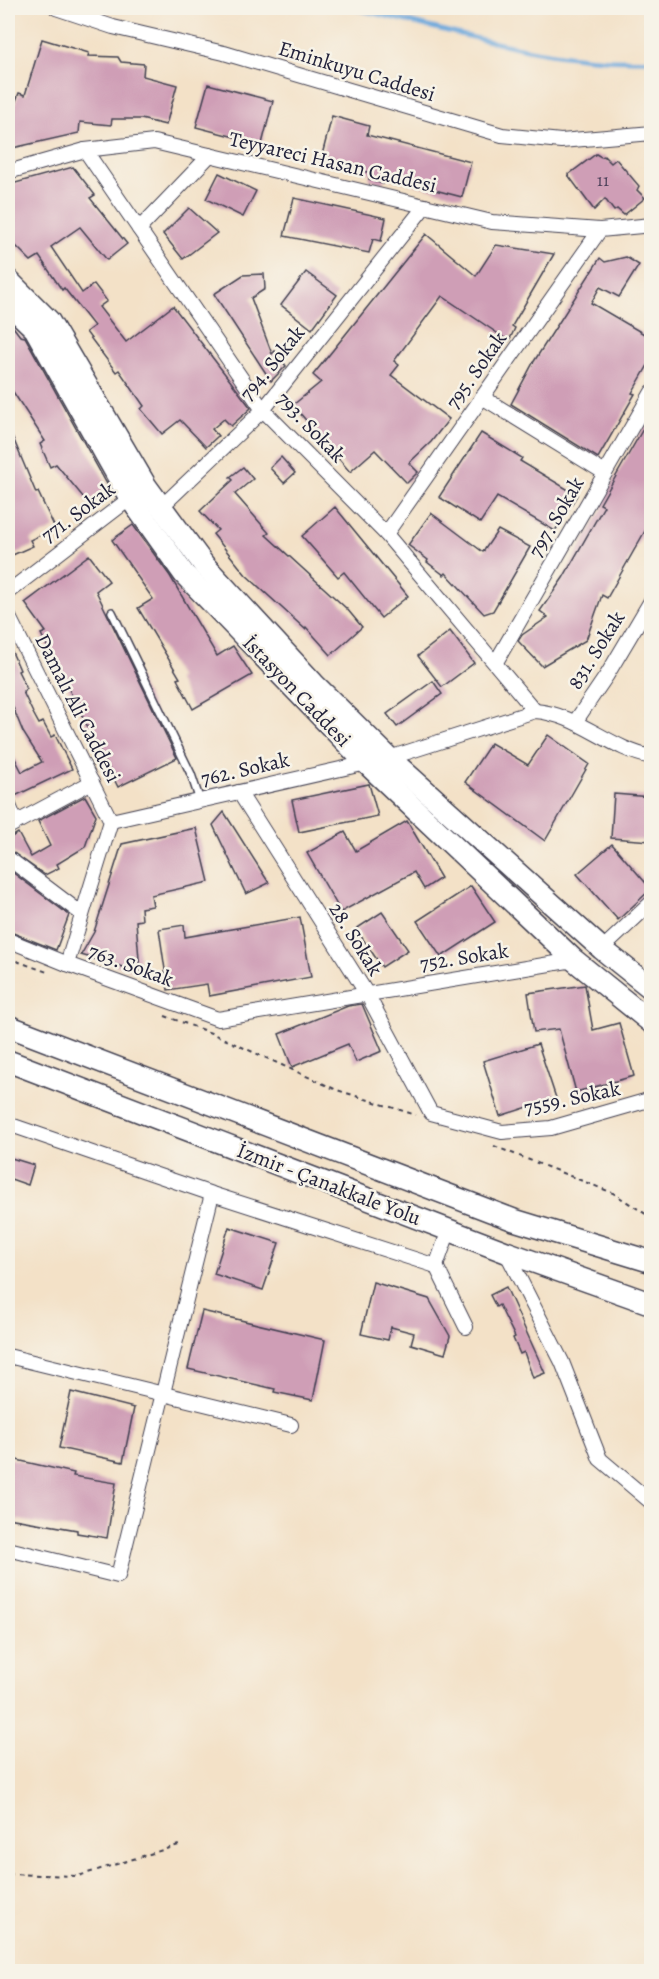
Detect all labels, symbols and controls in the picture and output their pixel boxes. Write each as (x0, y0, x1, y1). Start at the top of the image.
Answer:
street label: Eminkuyu Caddesi (275, 34, 439, 108)
street label: Teyyareci Hasan Caddesi (226, 124, 440, 200)
house number: 11 (597, 168, 609, 192)
street label: 794. Sokak (233, 319, 311, 407)
street label: 795. Sokak (439, 325, 513, 414)
street label: 793. Sokak (270, 385, 352, 469)
street label: 797. Sokak (522, 471, 591, 562)
street label: 771. Sokak (35, 474, 121, 549)
street label: 831. Sokak (561, 605, 631, 695)
street label: Damalı Ali Caddesi (28, 629, 128, 787)
street label: İstasyon Caddesi (237, 629, 358, 753)
street label: 762. Sokak (198, 745, 293, 793)
street label: 28. Sokak (322, 897, 390, 982)
street label: 752. Sokak (418, 936, 511, 978)
street label: 763. Sokak (84, 937, 178, 994)
street label: 7559. Sokak (521, 1074, 623, 1122)
street label: İzmir - Çanakkale Yolu (233, 1136, 425, 1232)

